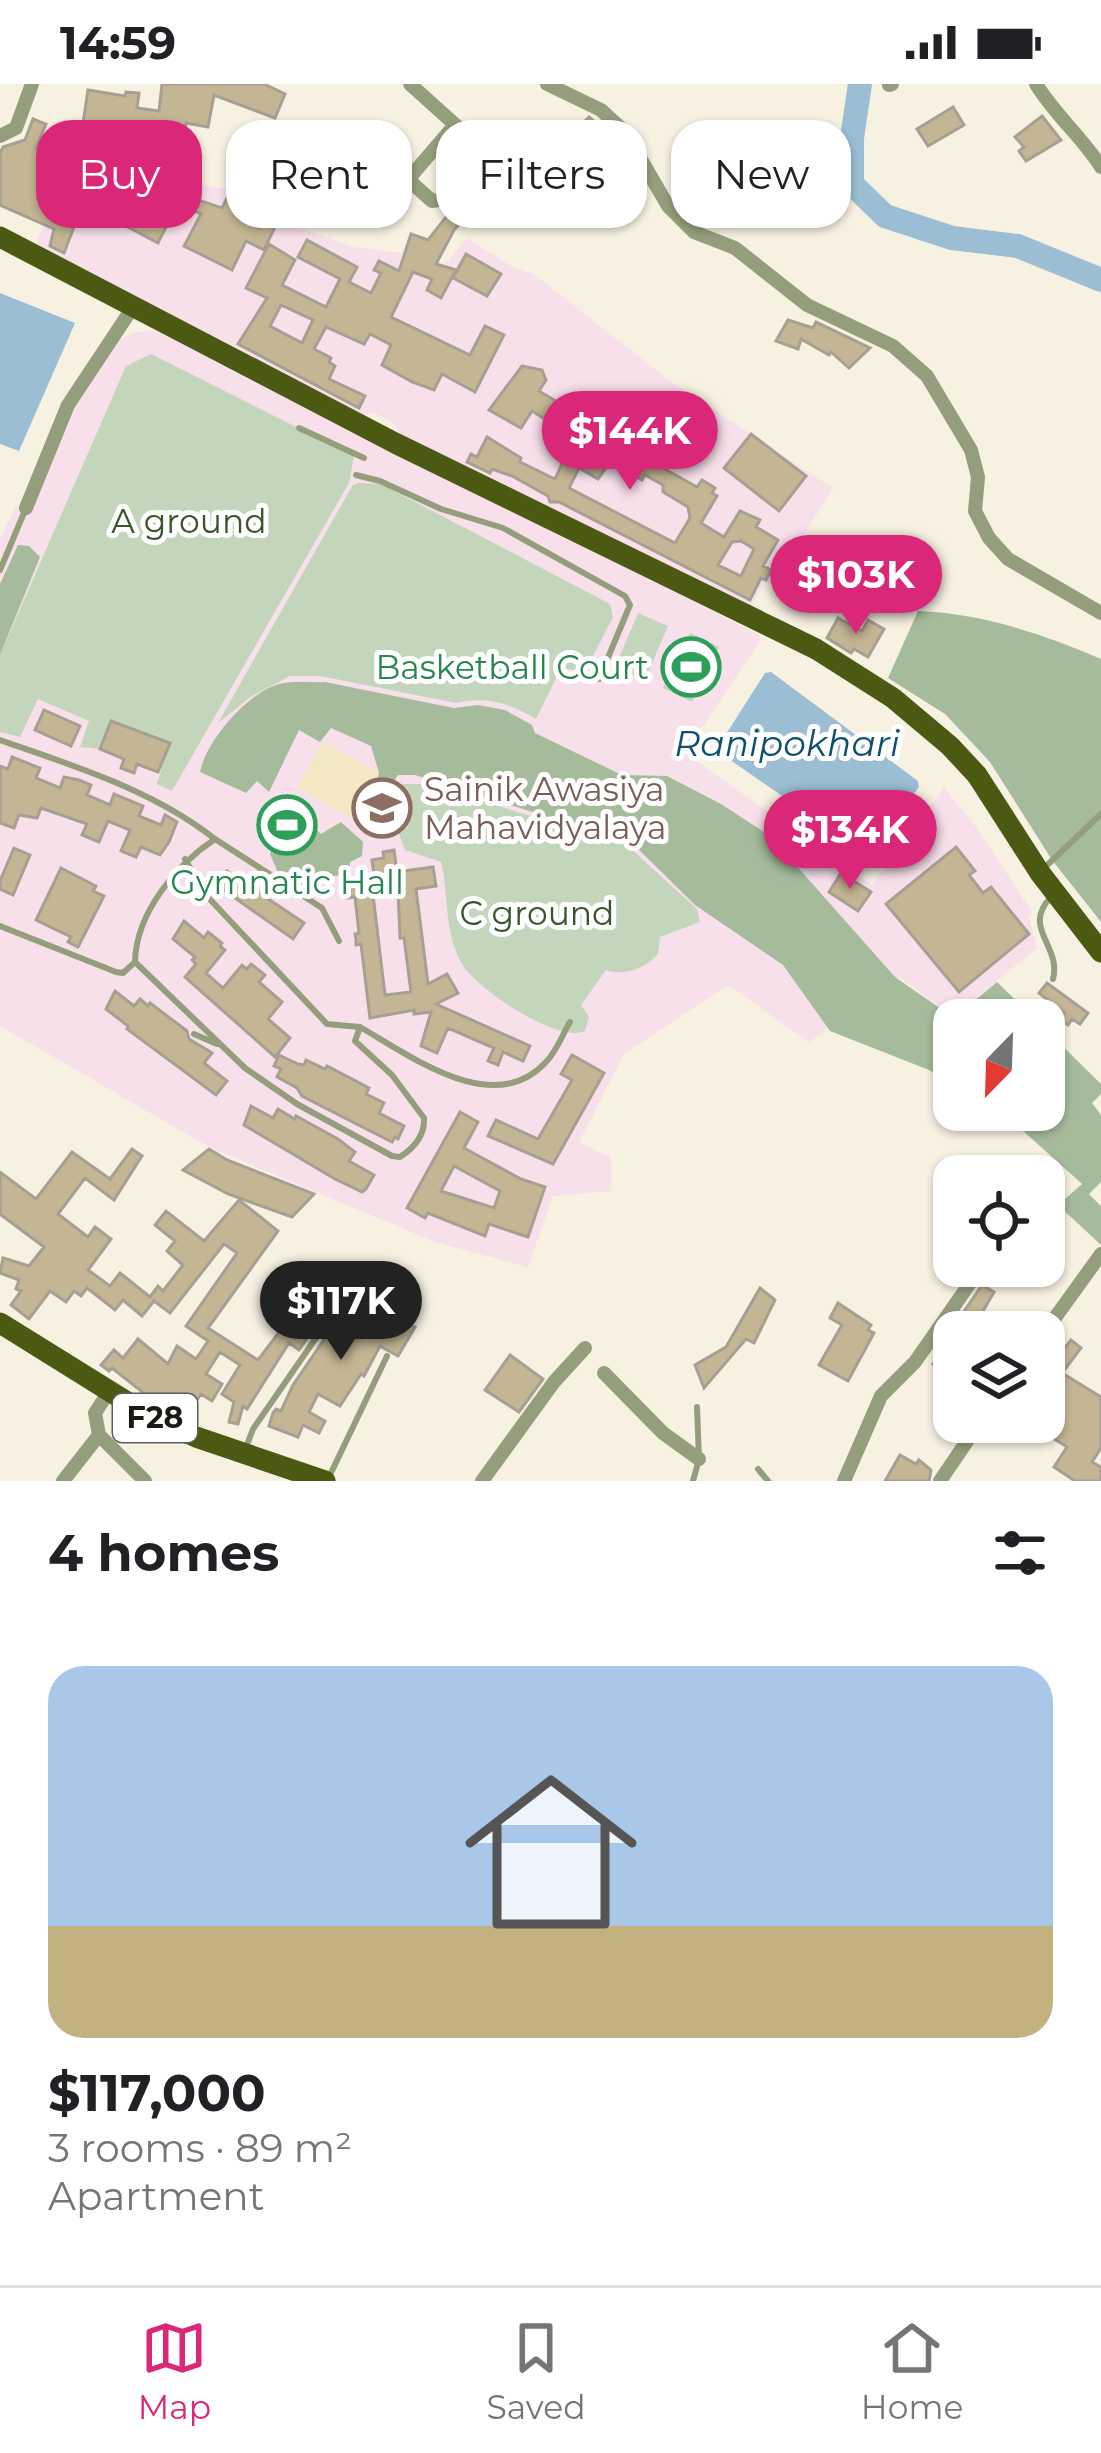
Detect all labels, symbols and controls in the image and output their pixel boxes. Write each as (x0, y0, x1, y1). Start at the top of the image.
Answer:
text: 14:59 (60, 15, 176, 70)
chip: Buy (36, 120, 202, 228)
chip: Rent (226, 120, 412, 228)
chip: Filters (436, 120, 647, 228)
chip: New (671, 120, 851, 228)
pin: $144K (546, 391, 714, 493)
text: $144K (569, 406, 691, 454)
park label: A ground (111, 501, 267, 541)
pin: $103K (772, 535, 940, 637)
text: $103K (797, 550, 915, 598)
sports icon: Basketball Court (660, 636, 722, 698)
place label: Basketball Court (375, 647, 649, 687)
water label: Ranipokhari (674, 721, 900, 765)
place label: Sainik Awasiya Mahavidyalaya (424, 769, 667, 847)
school or university icon: Sainik Awasiya Mahavidyalaya (351, 777, 413, 839)
pin: $134K (766, 790, 934, 892)
sports icon: Gymnatic Hall (256, 794, 318, 856)
text: $134K (791, 805, 909, 853)
place label: Gymnatic Hall (170, 862, 404, 902)
park label: C ground (459, 893, 615, 933)
north arrow (933, 999, 1065, 1131)
map controls (933, 999, 1065, 1443)
button: locate (933, 1155, 1065, 1287)
pin: $117K (257, 1261, 425, 1363)
text: $117K (287, 1276, 395, 1324)
button: layers (933, 1311, 1065, 1443)
road number: F28 (113, 1394, 197, 1442)
icon: filters (987, 1520, 1053, 1586)
text: 4 homes (48, 1522, 279, 1584)
icon: home (443, 1744, 659, 1960)
text: $117,000 (48, 2062, 266, 2124)
text: 3 rooms · 89 m² (48, 2124, 352, 2172)
text: Apartment (48, 2172, 264, 2220)
tab: Map (138, 2315, 211, 2427)
tab: Saved (486, 2315, 586, 2427)
tab: Home (861, 2315, 963, 2427)

